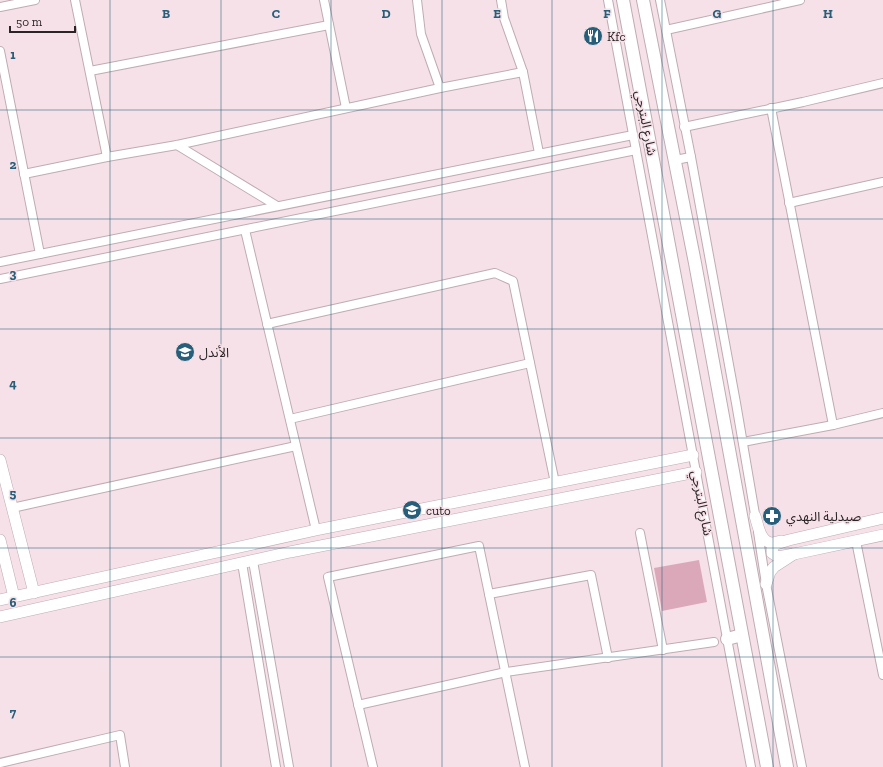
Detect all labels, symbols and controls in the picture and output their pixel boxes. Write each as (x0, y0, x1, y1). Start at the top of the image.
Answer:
text: B (162, 6, 170, 21)
text: C (272, 6, 280, 21)
text: D (381, 6, 391, 21)
text: E (493, 6, 501, 21)
text: F (603, 6, 611, 21)
text: G (713, 6, 722, 21)
text: H (823, 6, 833, 21)
scale bar (10, 8, 75, 34)
text: 50 m (16, 15, 43, 29)
restaurant icon: Kfc (582, 25, 604, 47)
place label: Kfc (607, 29, 625, 44)
text: 1 (10, 47, 16, 62)
street label: شارع البترجي (629, 89, 660, 157)
text: 2 (10, 157, 17, 172)
text: 3 (10, 266, 17, 281)
school or university icon: الأندل (174, 341, 196, 363)
place label: الأندل (199, 345, 229, 361)
text: 4 (9, 376, 17, 391)
street label: شارع البترجي (685, 469, 716, 537)
text: 5 (10, 486, 17, 501)
school or university icon: cuto (401, 499, 423, 521)
place label: cuto (426, 503, 451, 518)
pharmacy icon: صيدلية النهدي (761, 505, 783, 527)
place label: صيدلية النهدي (786, 509, 862, 527)
text: 6 (10, 595, 17, 610)
text: 7 (10, 705, 17, 720)

